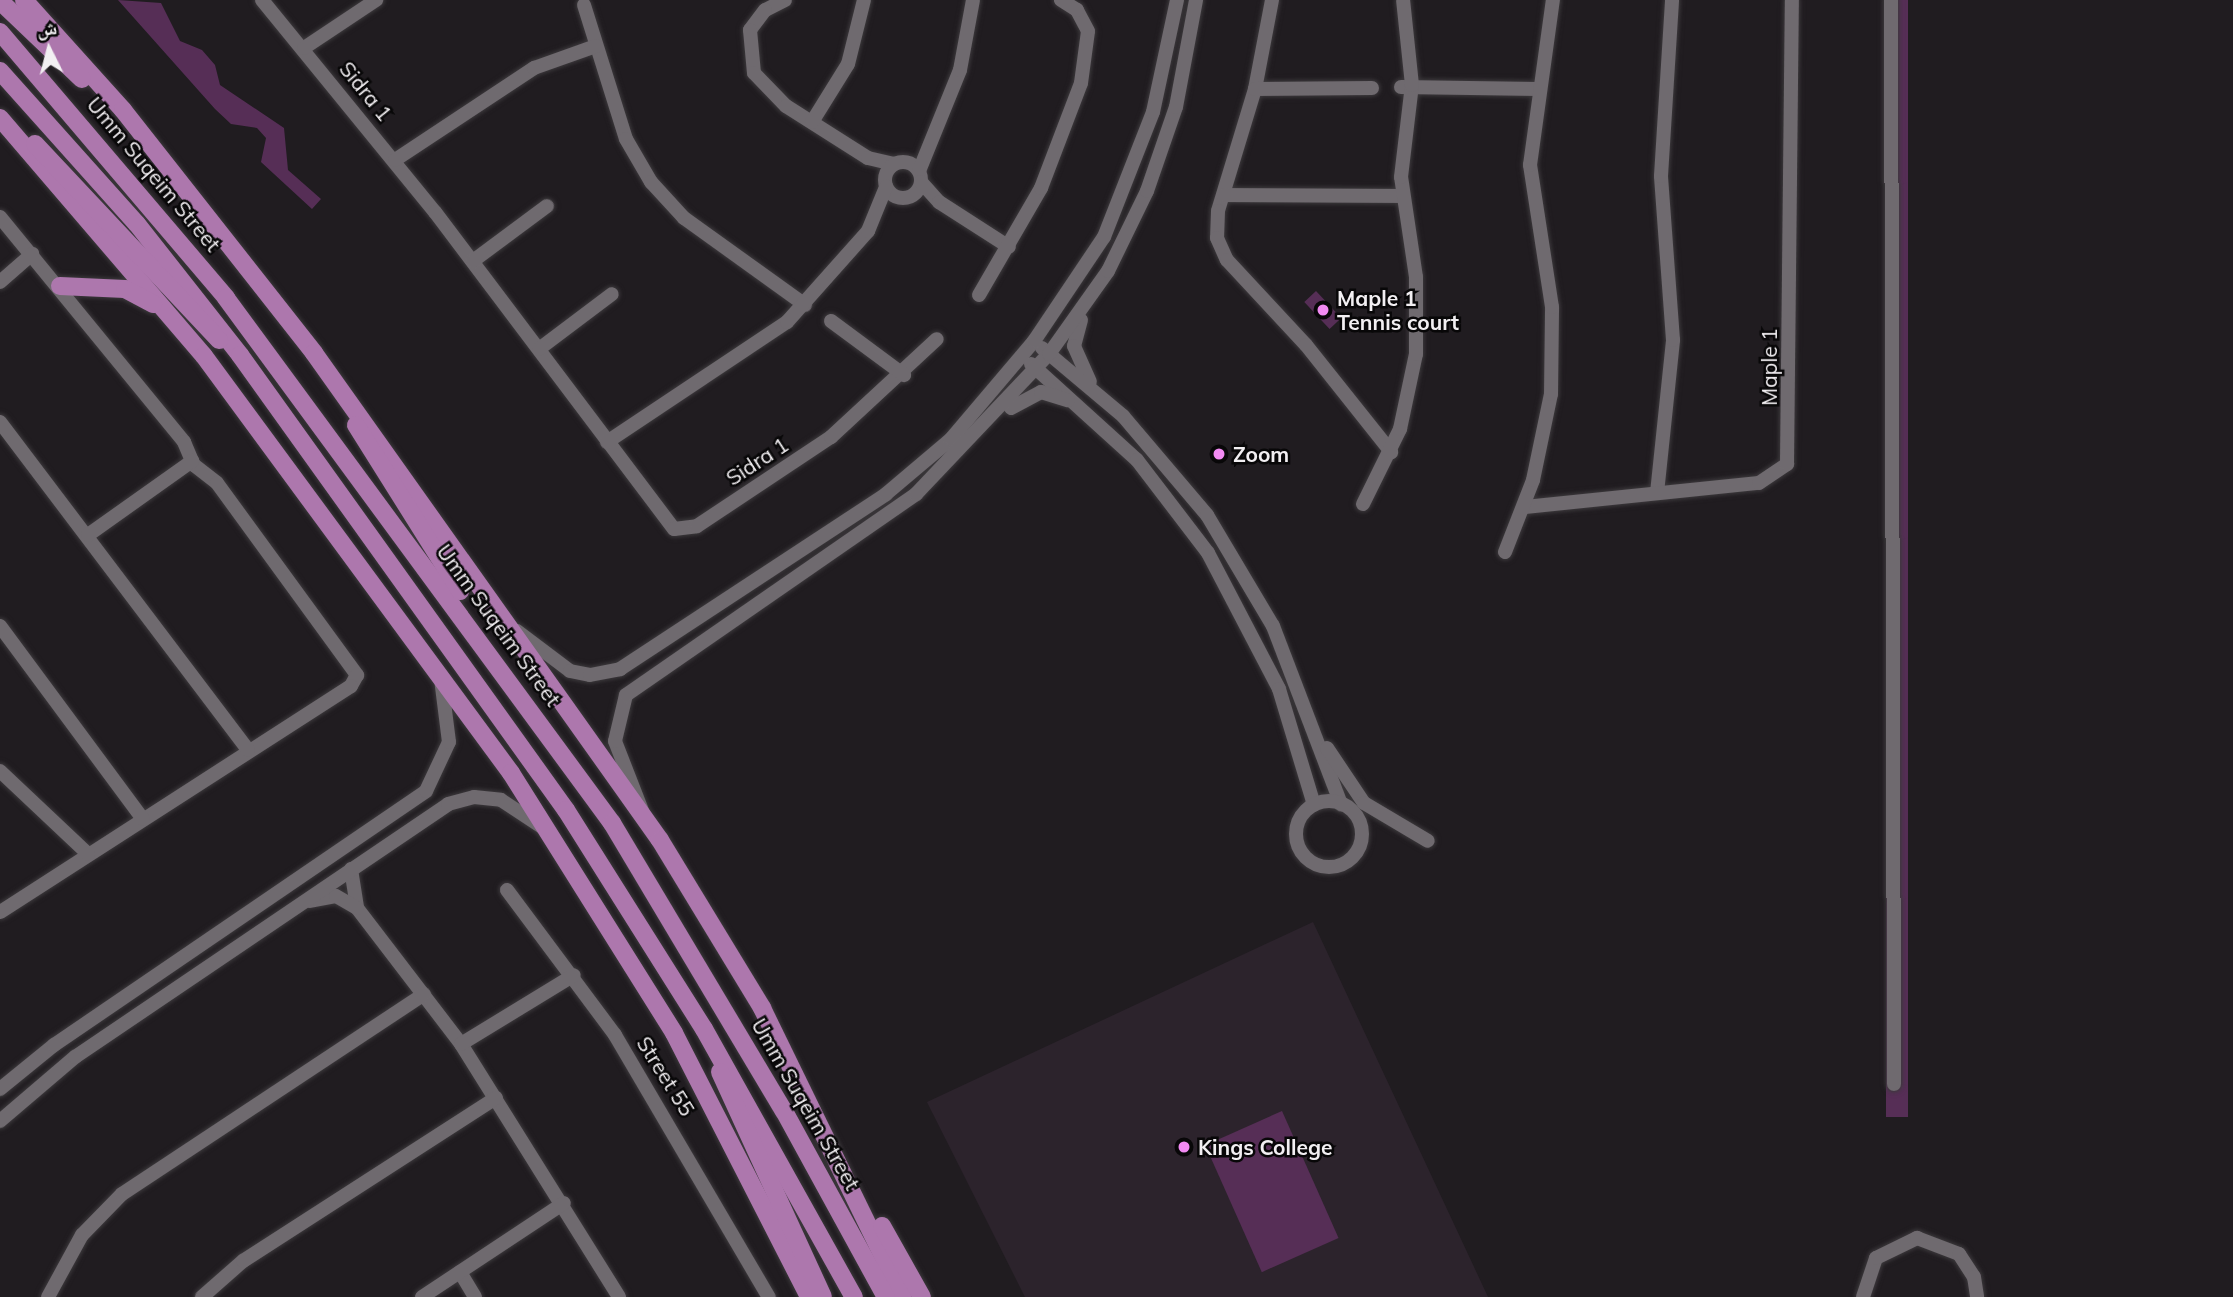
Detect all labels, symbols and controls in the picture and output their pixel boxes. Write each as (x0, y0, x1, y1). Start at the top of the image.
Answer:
north arrow (14, 14, 84, 84)
text: ش (36, 15, 58, 41)
street label: Sidra 1 (335, 56, 397, 126)
street label: Umm Suqeim Street (82, 92, 226, 256)
place label: Maple 1 Tennis court (1337, 285, 1459, 335)
marker: Maple 1 Tennis court (1315, 302, 1331, 318)
street label: Maple 1 (1756, 328, 1782, 406)
street label: Sidra 1 (721, 432, 793, 490)
place label: Zoom (1233, 441, 1289, 467)
marker: Zoom (1211, 446, 1227, 462)
street label: Umm Suqeim Street (432, 539, 566, 711)
street label: Umm Suqeim Street (747, 1014, 865, 1194)
street label: Street 55 (632, 1032, 700, 1120)
place label: Kings College (1198, 1134, 1333, 1160)
marker: Kings College (1176, 1139, 1192, 1155)

